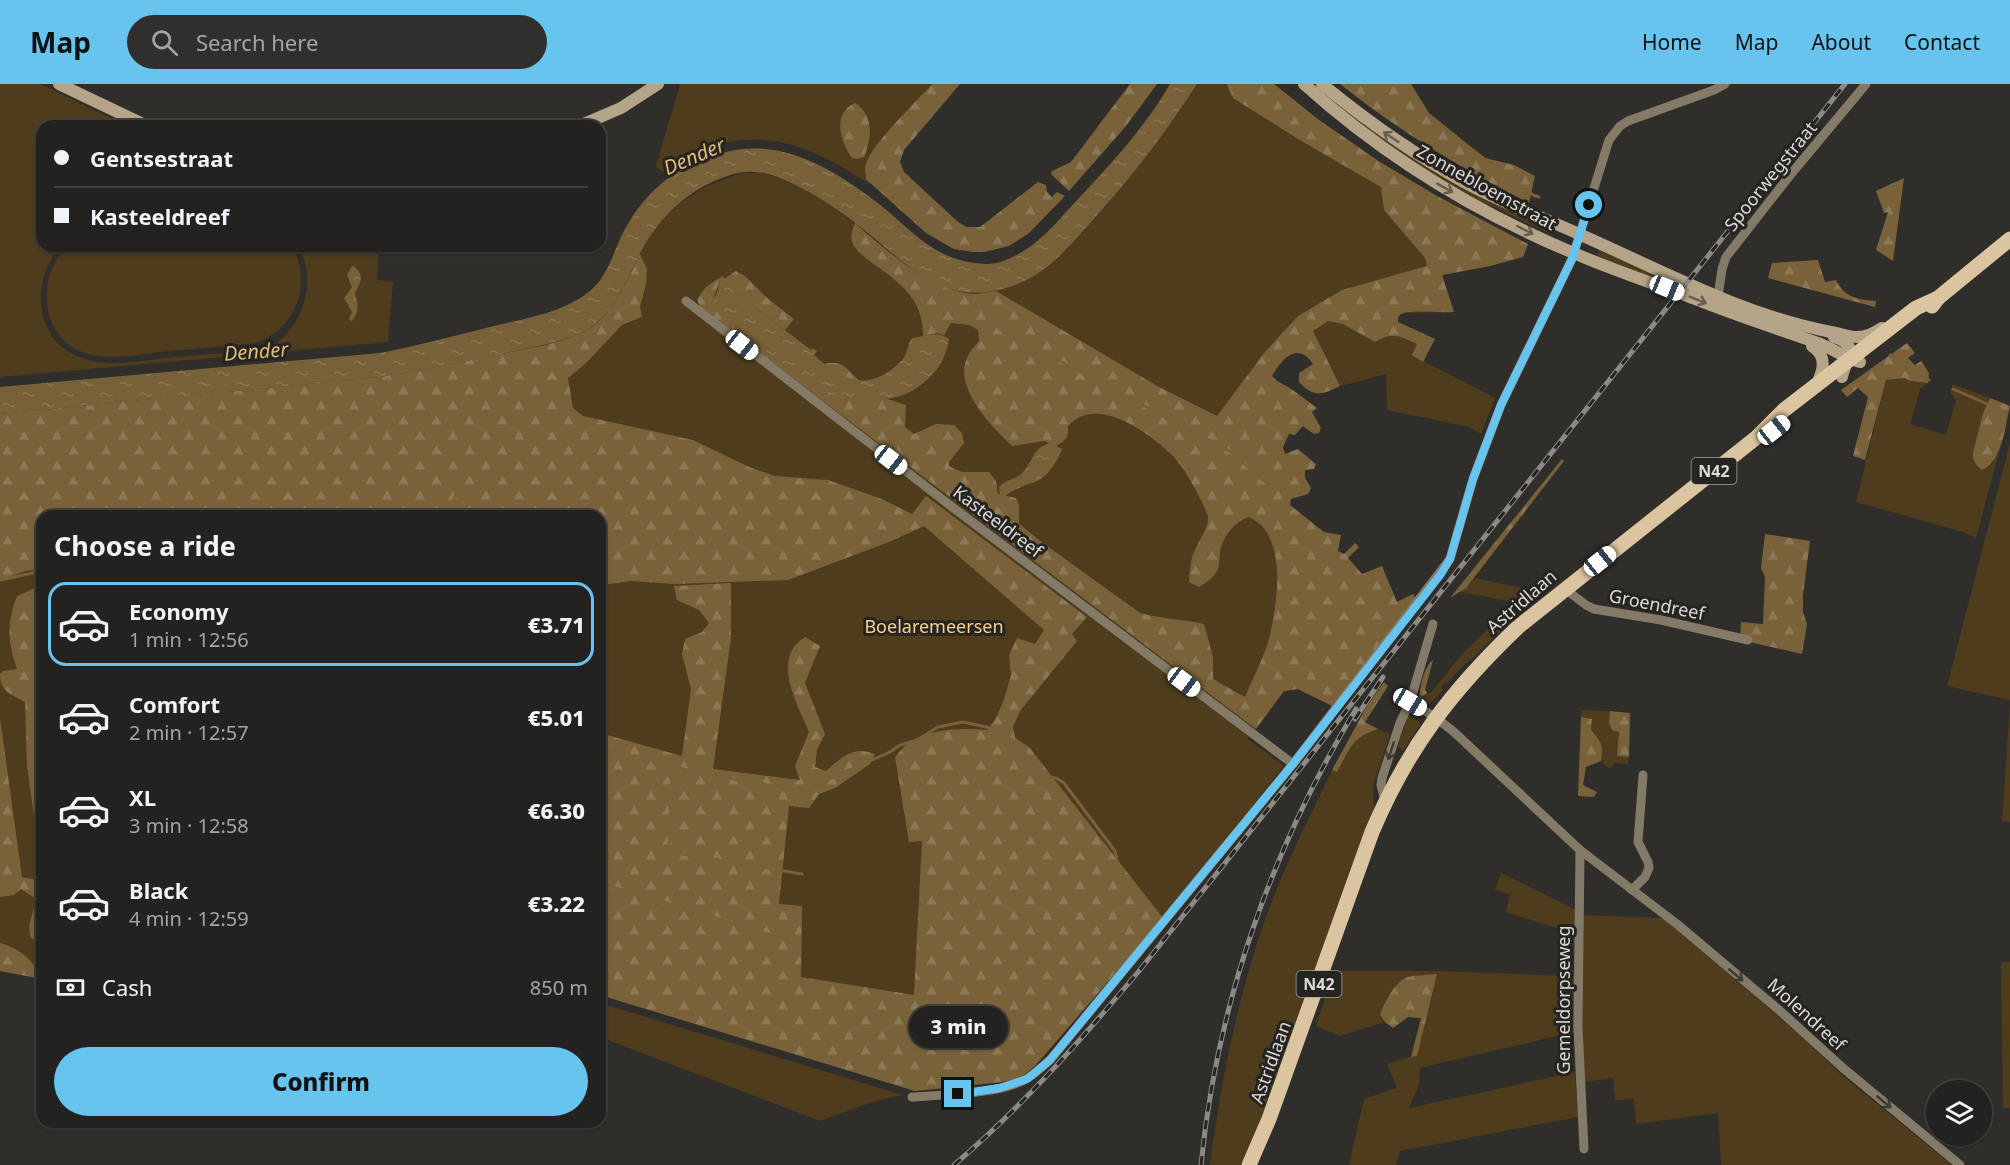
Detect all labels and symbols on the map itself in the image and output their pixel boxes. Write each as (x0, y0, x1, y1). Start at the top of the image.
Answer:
street label: Spoorwegstraat (1718, 116, 1822, 236)
water label: Dender (659, 131, 730, 181)
one-way arrow (1383, 131, 1400, 143)
street label: Zonnebloemstraat (1413, 139, 1562, 236)
one-way arrow (1436, 182, 1453, 194)
route start (1575, 191, 1602, 218)
one-way arrow (1516, 225, 1534, 236)
car (1647, 273, 1687, 303)
one-way arrow (1688, 296, 1707, 307)
car (722, 327, 762, 363)
water label: Dender (223, 335, 290, 367)
car (1754, 412, 1794, 448)
car (871, 442, 911, 478)
road number: N42 (1692, 458, 1736, 484)
street label: Kasteeldreef (948, 480, 1048, 563)
car (1580, 543, 1620, 579)
street label: Astridlaan (1481, 564, 1561, 638)
street label: Groendreef (1607, 583, 1708, 625)
park label: Boelaremeersen (864, 614, 1004, 638)
car (1164, 664, 1204, 700)
car (1390, 685, 1430, 719)
one-way arrow (1385, 741, 1396, 760)
street label: Gemeldorpseweg (1551, 925, 1575, 1075)
one-way arrow (1728, 968, 1744, 981)
road number: N42 (1296, 971, 1342, 997)
street label: Molendreef (1763, 972, 1852, 1056)
callout: 3 min (908, 1007, 1008, 1049)
street label: Astridlaan (1244, 1018, 1296, 1106)
route end (944, 1080, 971, 1107)
one-way arrow (1876, 1095, 1891, 1109)

